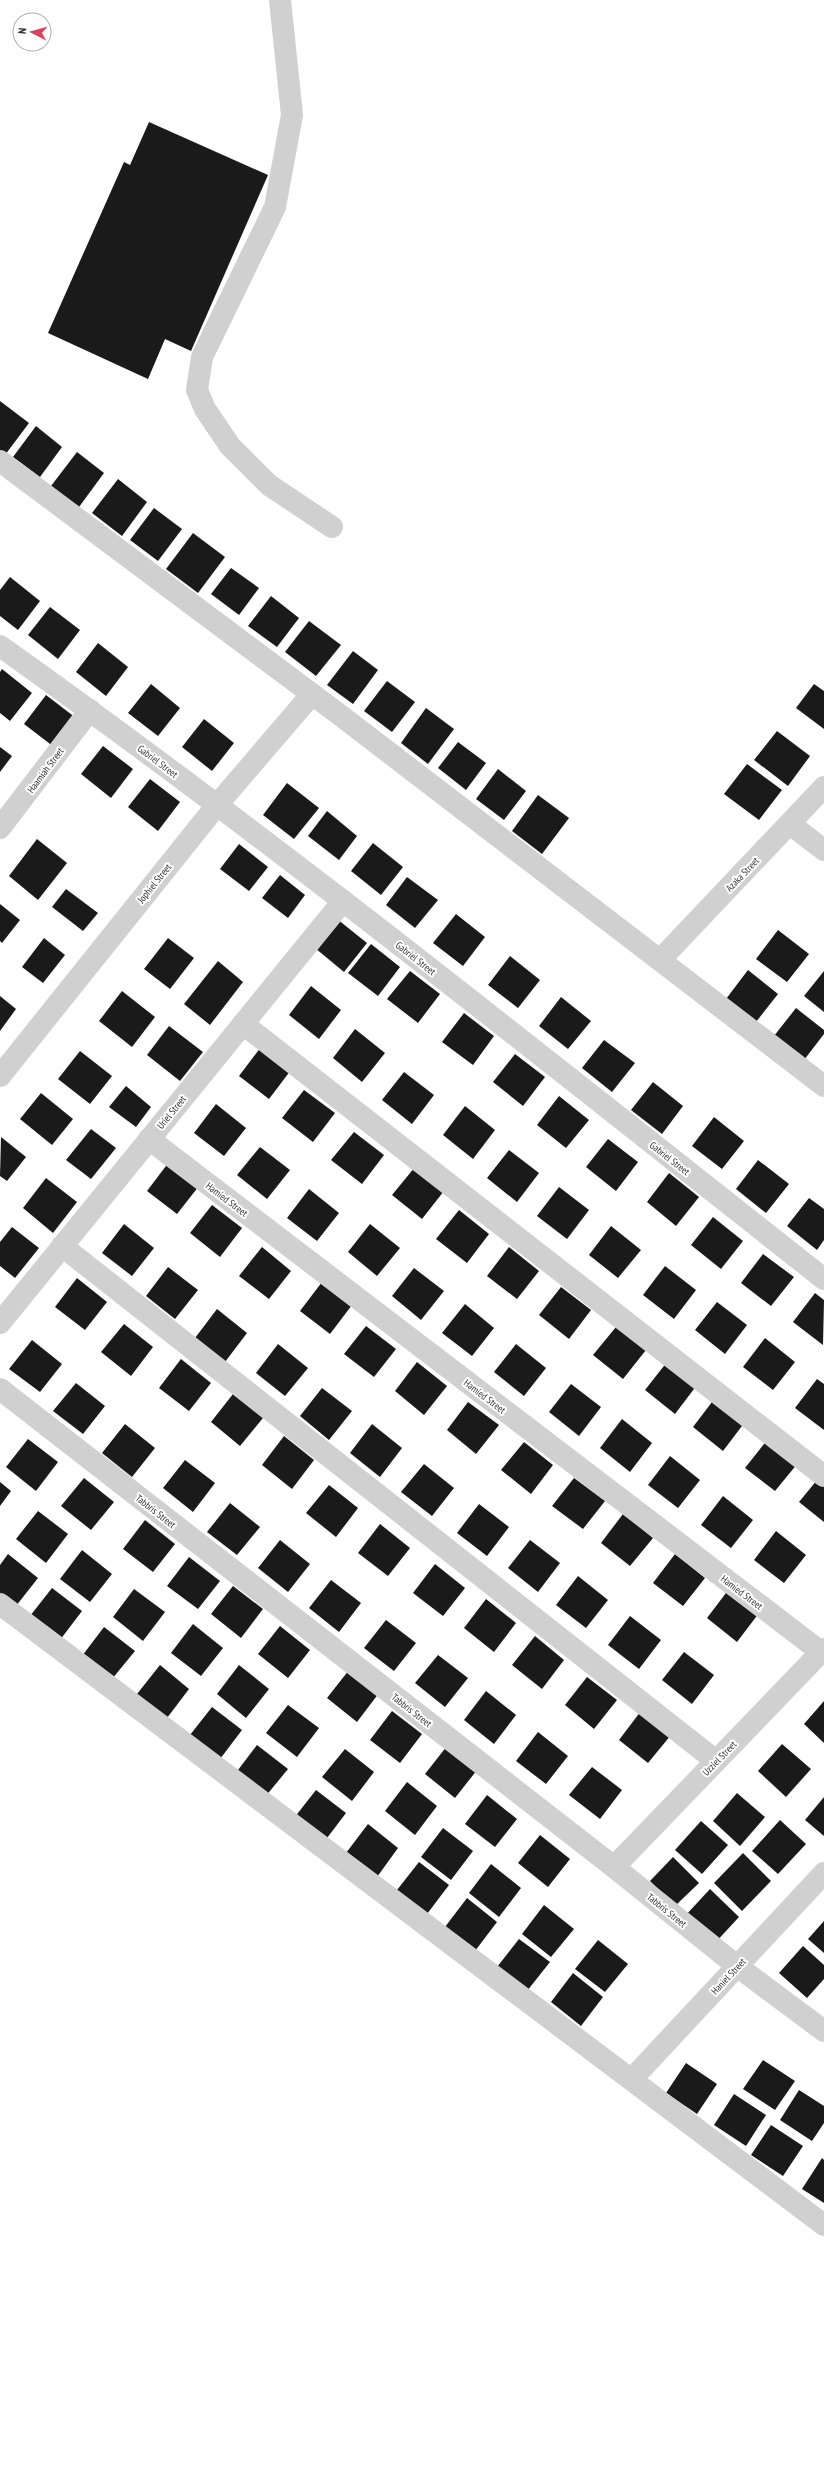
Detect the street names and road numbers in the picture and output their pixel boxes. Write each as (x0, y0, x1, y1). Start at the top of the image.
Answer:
street label: Gabriel Street (135, 742, 181, 781)
street label: Haamiah Street (24, 745, 67, 795)
street label: Azaka Street (723, 854, 762, 894)
street label: Jophiel Street (134, 861, 174, 906)
street label: Gabriel Street (393, 939, 439, 978)
street label: Uriel Street (154, 1093, 189, 1132)
street label: Gabriel Street (647, 1139, 693, 1178)
street label: Hamied Street (203, 1179, 251, 1220)
street label: Hamied Street (461, 1376, 509, 1417)
street label: Tabbris Street (133, 1492, 179, 1531)
street label: Hamied Street (718, 1572, 766, 1613)
street label: Tabbris Street (389, 1691, 435, 1730)
street label: Uzziel Street (699, 1738, 739, 1779)
street label: Tabbris Street (644, 1890, 689, 1931)
street label: Haniel Street (708, 1955, 749, 1997)

